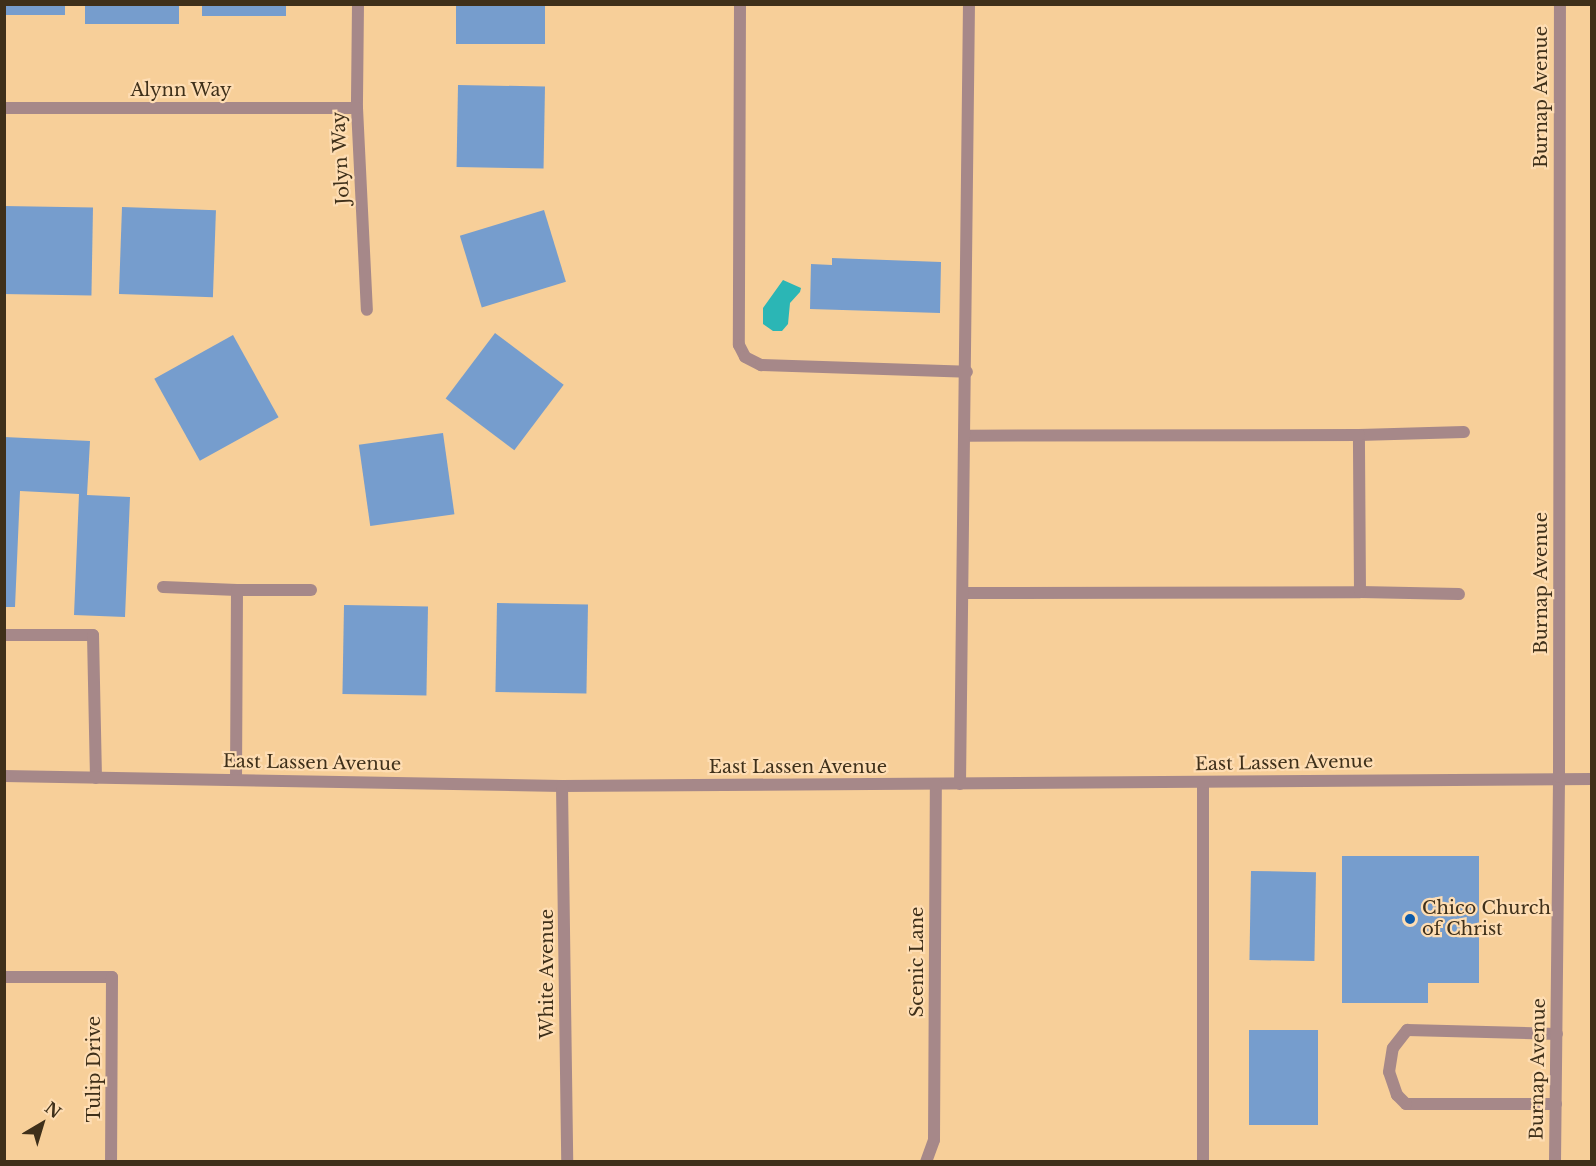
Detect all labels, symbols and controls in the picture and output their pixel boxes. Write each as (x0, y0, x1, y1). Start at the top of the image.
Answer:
street label: Burnap Avenue (1530, 26, 1552, 168)
street label: Alynn Way (130, 79, 232, 101)
street label: Jolyn Way (328, 111, 354, 205)
street label: Burnap Avenue (1530, 512, 1552, 654)
street label: East Lassen Avenue (222, 751, 402, 775)
street label: East Lassen Avenue (1194, 751, 1374, 775)
street label: East Lassen Avenue (708, 756, 888, 778)
place label: Chico Church of Christ (1422, 898, 1551, 940)
street label: Scenic Lane (906, 907, 928, 1017)
street label: White Avenue (536, 909, 558, 1039)
marker: Chico Church of Christ (1403, 912, 1417, 926)
street label: Burnap Avenue (1526, 997, 1550, 1141)
street label: Tulip Drive (83, 1016, 105, 1122)
north arrow (12, 1094, 72, 1154)
text: N (41, 1097, 65, 1122)

